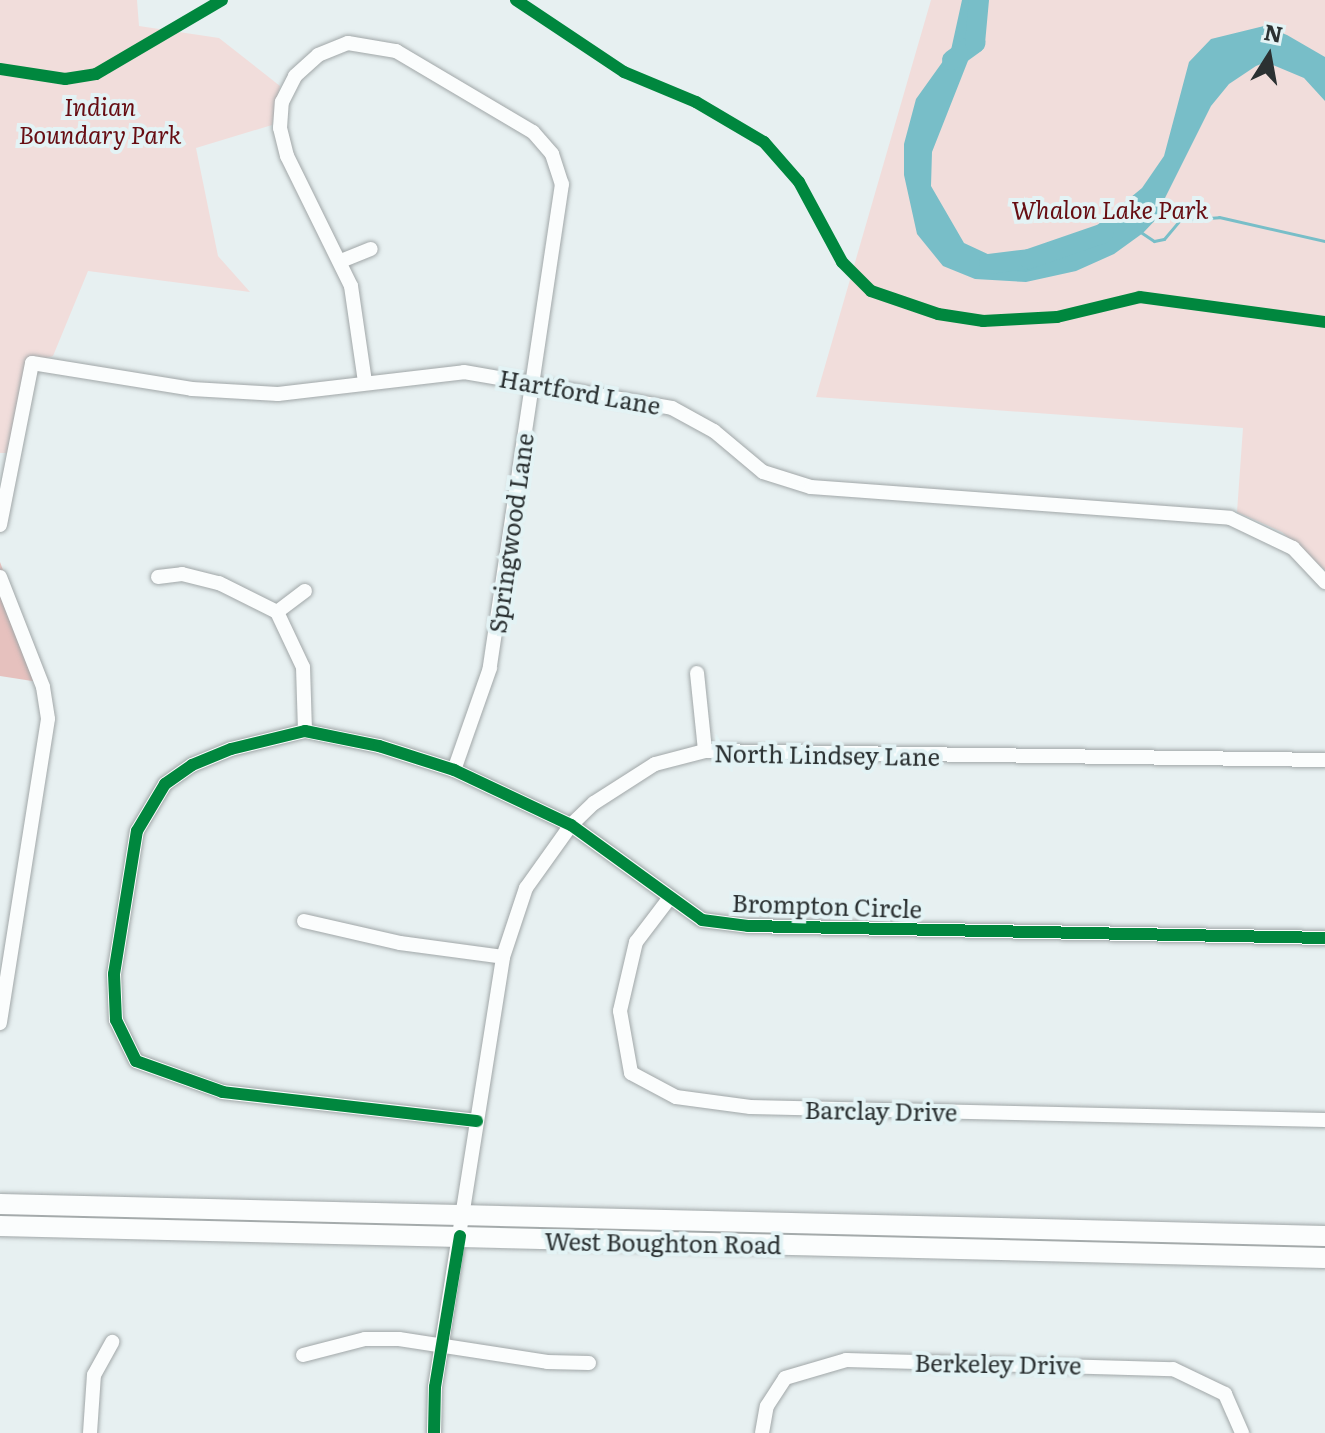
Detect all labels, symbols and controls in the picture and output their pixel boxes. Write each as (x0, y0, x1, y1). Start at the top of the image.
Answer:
text: N (1261, 14, 1286, 50)
north arrow (1229, 16, 1309, 96)
park label: Indian Boundary Park (19, 92, 181, 148)
park label: Whalon Lake Park (1012, 195, 1208, 223)
street label: Hartford Lane (497, 363, 663, 419)
street label: Springwood Lane (482, 431, 538, 635)
street label: North Lindsey Lane (714, 738, 940, 770)
street label: Brompton Circle (731, 887, 923, 923)
street label: Barclay Drive (804, 1094, 958, 1126)
street label: West Boughton Road (544, 1226, 782, 1258)
street label: Berkeley Drive (914, 1347, 1082, 1379)

